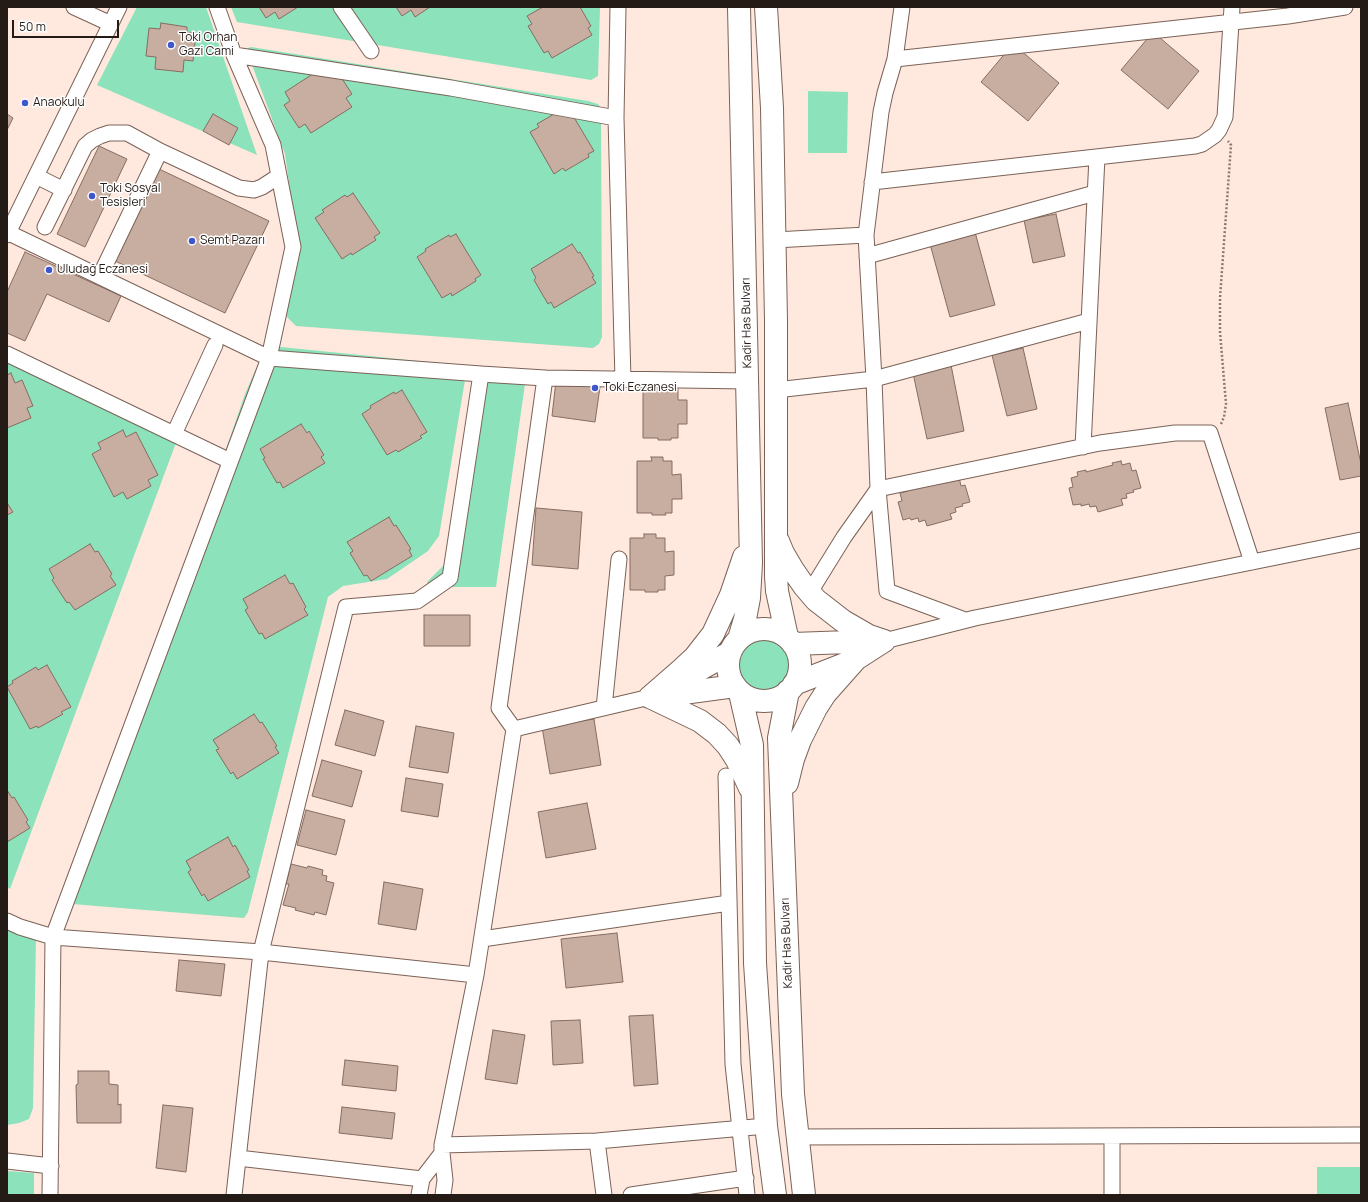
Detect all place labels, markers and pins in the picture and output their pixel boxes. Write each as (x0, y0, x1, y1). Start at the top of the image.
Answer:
place label: Toki Orhan Gazi Cami (179, 31, 237, 59)
marker: Toki Orhan Gazi Cami (166, 40, 176, 50)
place label: Anaokulu (33, 96, 85, 110)
marker: Anaokulu (20, 98, 30, 108)
place label: Toki Sosyal Tesisleri (100, 182, 161, 210)
marker: Toki Sosyal Tesisleri (87, 191, 97, 201)
place label: Semt Pazarı (200, 234, 265, 248)
marker: Semt Pazarı (187, 236, 197, 246)
place label: Uludağ Eczanesi (57, 263, 148, 277)
marker: Uludağ Eczanesi (44, 265, 54, 275)
place label: Toki Eczanesi (603, 381, 677, 395)
marker: Toki Eczanesi (590, 383, 600, 393)

